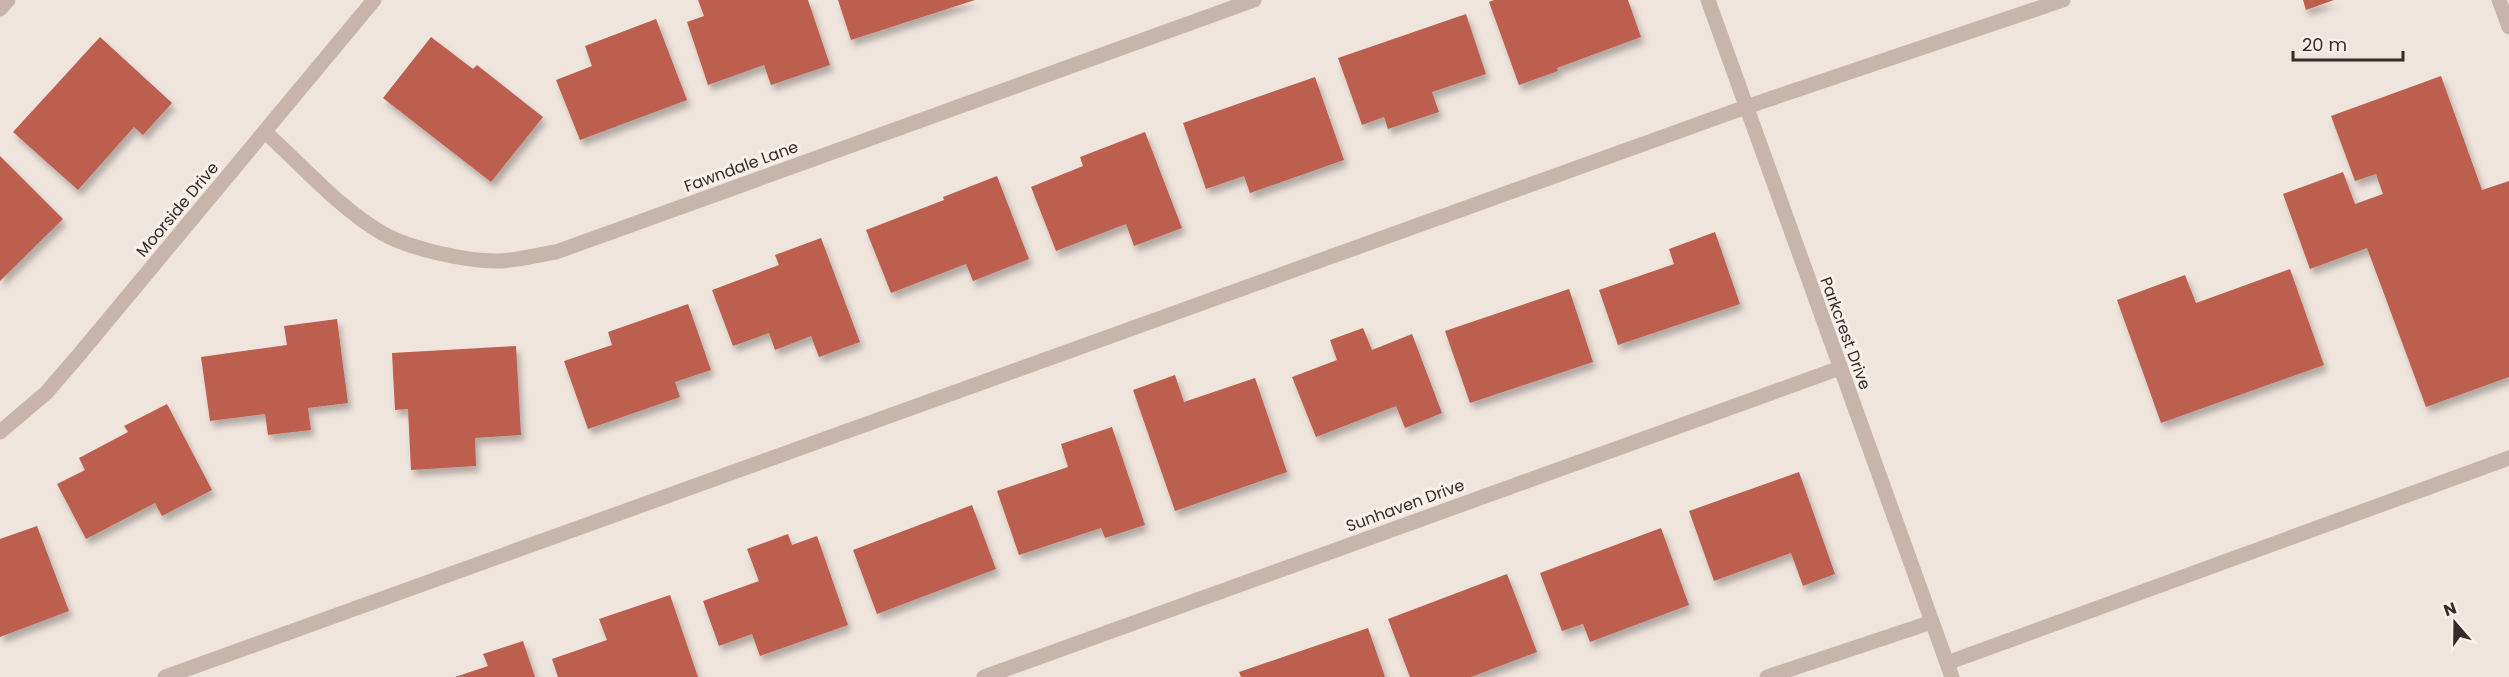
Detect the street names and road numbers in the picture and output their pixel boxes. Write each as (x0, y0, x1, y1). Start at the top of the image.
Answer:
street label: Fawndale Lane (681, 135, 802, 198)
street label: Moorside Drive (131, 157, 224, 262)
street label: Parkcrest Drive (1814, 274, 1877, 393)
street label: Sunhaven Drive (1343, 473, 1468, 538)

